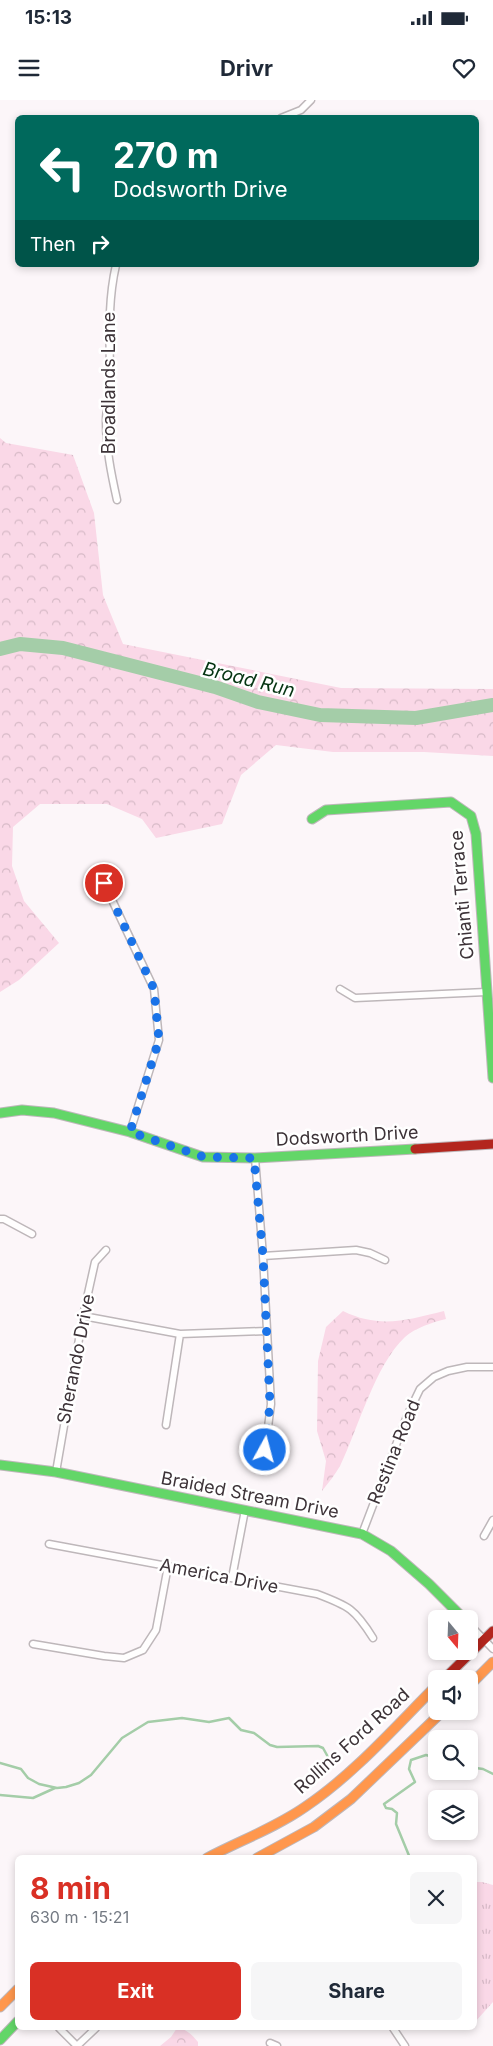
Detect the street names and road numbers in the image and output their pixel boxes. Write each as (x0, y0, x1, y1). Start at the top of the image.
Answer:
street label: Broadlands Lane (98, 312, 119, 454)
street label: Chianti Terrace (445, 830, 478, 961)
street label: Dodsworth Drive (275, 1121, 419, 1150)
street label: Sherando Drive (53, 1292, 98, 1426)
street label: Restina Road (363, 1397, 424, 1507)
street label: Braided Stream Drive (159, 1467, 341, 1522)
street label: America Drive (158, 1554, 280, 1597)
street label: Rollins Ford Road (290, 1684, 413, 1798)

